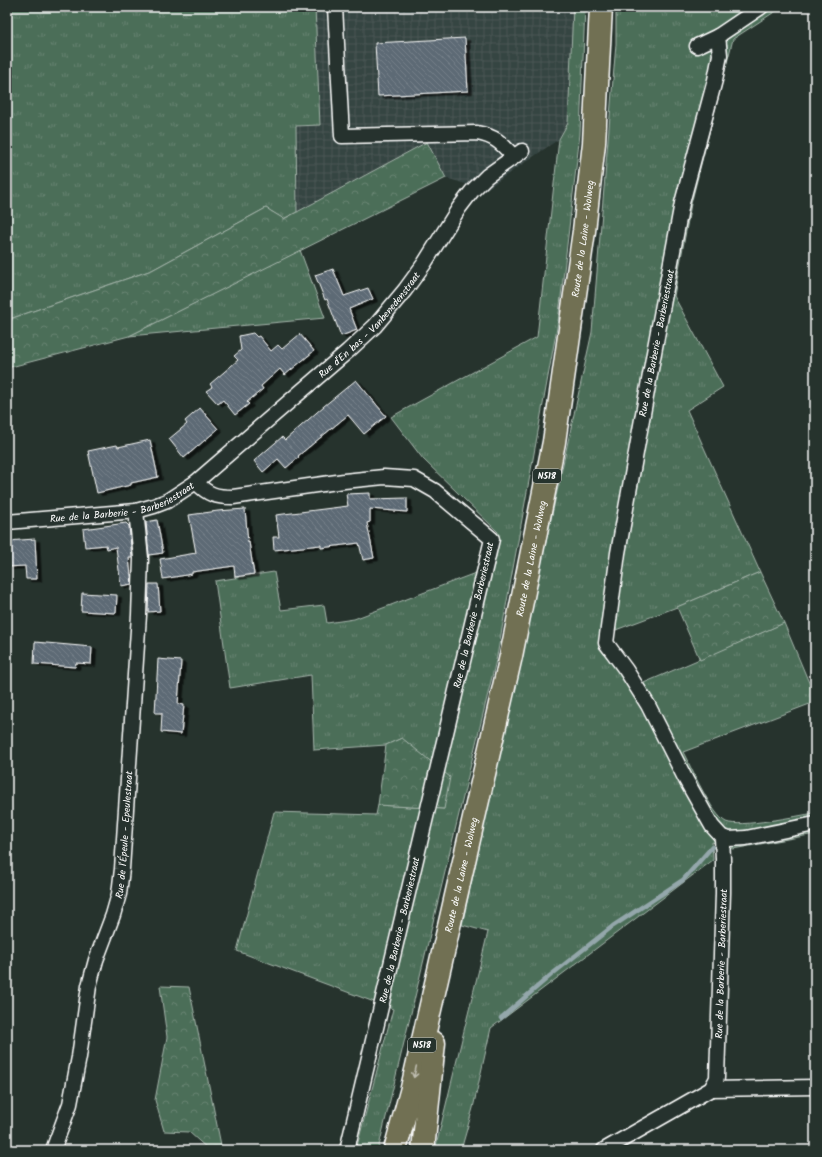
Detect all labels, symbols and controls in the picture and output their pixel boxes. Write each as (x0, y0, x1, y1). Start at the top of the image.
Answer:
street label: Route de la Laine - Wolweg (568, 179, 599, 299)
street label: Rue de la Barberie - Barberiestraat (635, 268, 679, 418)
street label: Rue d'En bas - Vanbenedenstraat (315, 269, 425, 382)
road number: N518 (533, 469, 561, 483)
street label: Rue de la Barberie - Barberiestraat (49, 478, 198, 527)
street label: Route de la Laine - Wolweg (512, 499, 551, 618)
street label: Rue de la Barberie - Barberiestraat (449, 540, 499, 690)
street label: Rue de l'Épeule - Epeulestraat (111, 770, 138, 901)
street label: Route de la Laine - Wolweg (441, 815, 483, 934)
street label: Rue de la Barberie - Barberiestraat (375, 855, 425, 1005)
street label: Rue de la Barberie - Barberiestraat (711, 889, 732, 1039)
road number: N518 (408, 1038, 436, 1052)
one-way arrow (411, 1065, 419, 1078)

